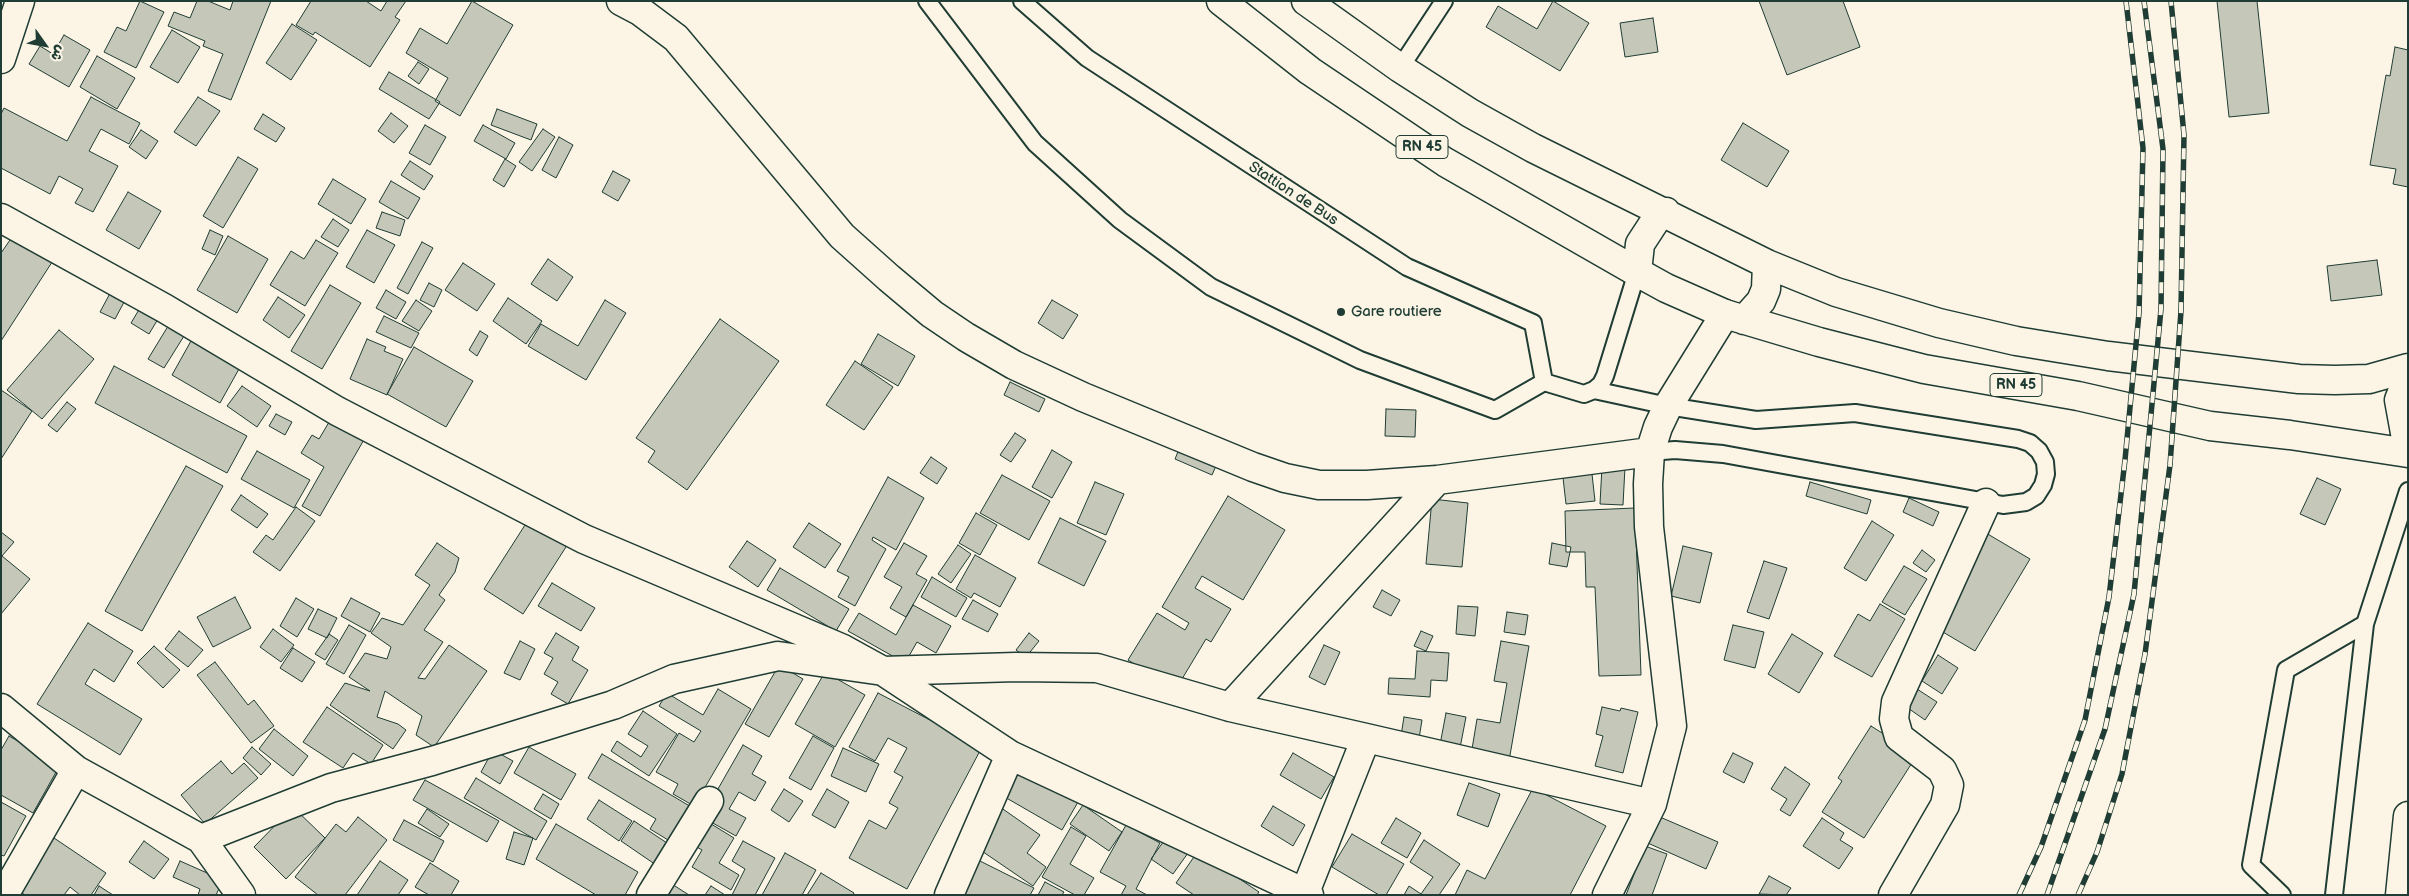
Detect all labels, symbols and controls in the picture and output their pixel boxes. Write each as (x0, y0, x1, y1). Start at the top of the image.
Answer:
north arrow (20, 20, 70, 70)
text: ش (47, 42, 69, 64)
road number: RN 45 (1396, 136, 1448, 158)
street label: Stattion de Bus (1245, 158, 1341, 230)
place label: Gare routiere (1351, 303, 1442, 321)
marker: Gare routiere (1335, 306, 1347, 318)
road number: RN 45 (1990, 374, 2042, 396)

